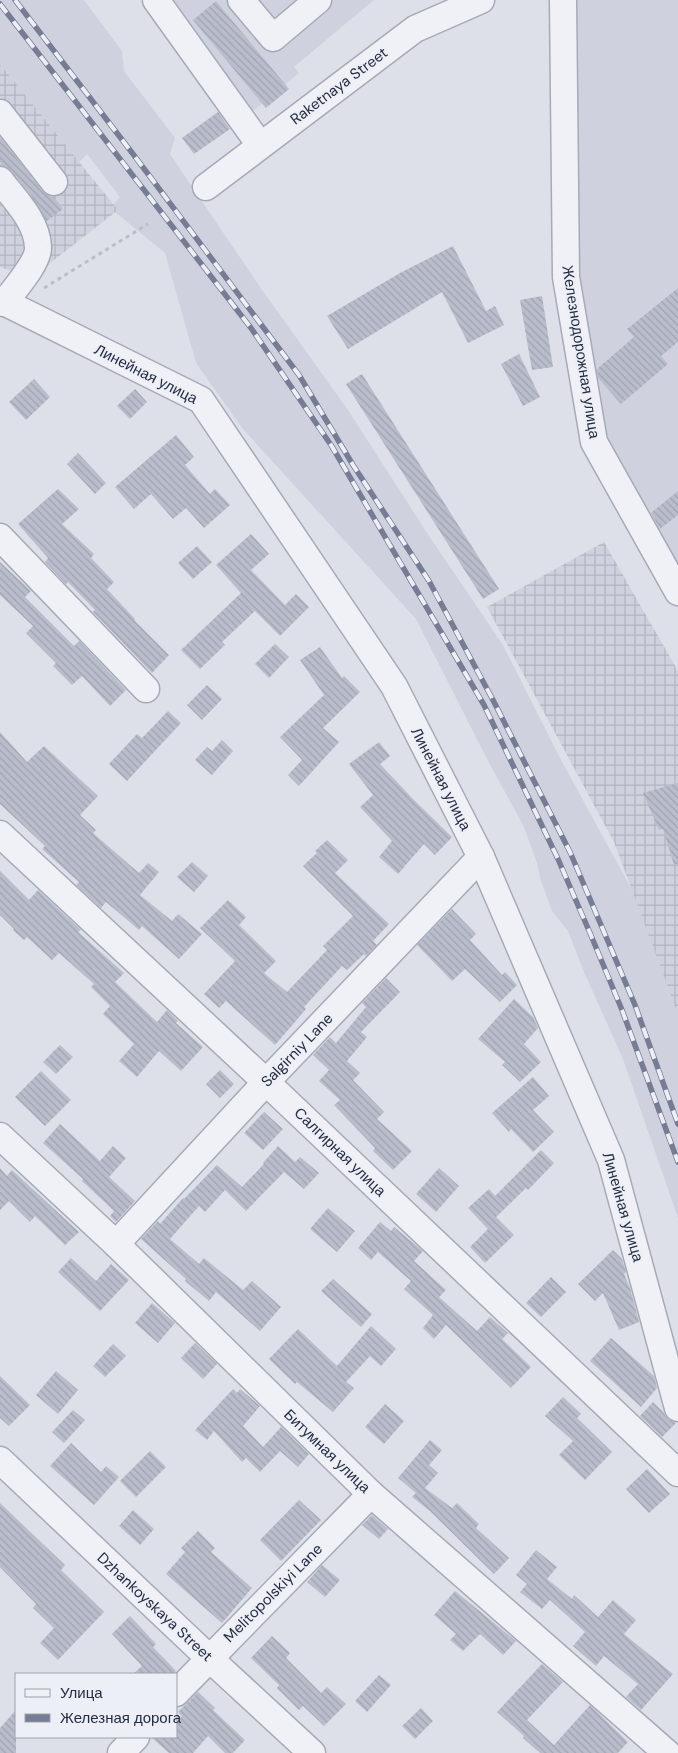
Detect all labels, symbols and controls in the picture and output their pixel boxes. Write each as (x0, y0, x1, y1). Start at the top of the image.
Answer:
street label: Raketnaya Street (286, 43, 392, 129)
street label: Железнодорожная улица (557, 264, 605, 441)
street label: Линейная улица (91, 339, 202, 409)
street label: Линейная улица (406, 724, 476, 835)
street label: Salgirniy Lane (257, 1009, 337, 1091)
street label: Салгирная улица (290, 1103, 391, 1201)
street label: Линейная улица (598, 1150, 648, 1265)
street label: Битумная улица (279, 1405, 375, 1498)
street label: Melitopolskiyi Lane (219, 1539, 327, 1647)
street label: Dzhankoyskaya Street (93, 1548, 217, 1666)
legend (15, 1673, 178, 1738)
text: Улица (60, 1683, 103, 1703)
text: Железная дорога (60, 1708, 182, 1728)

